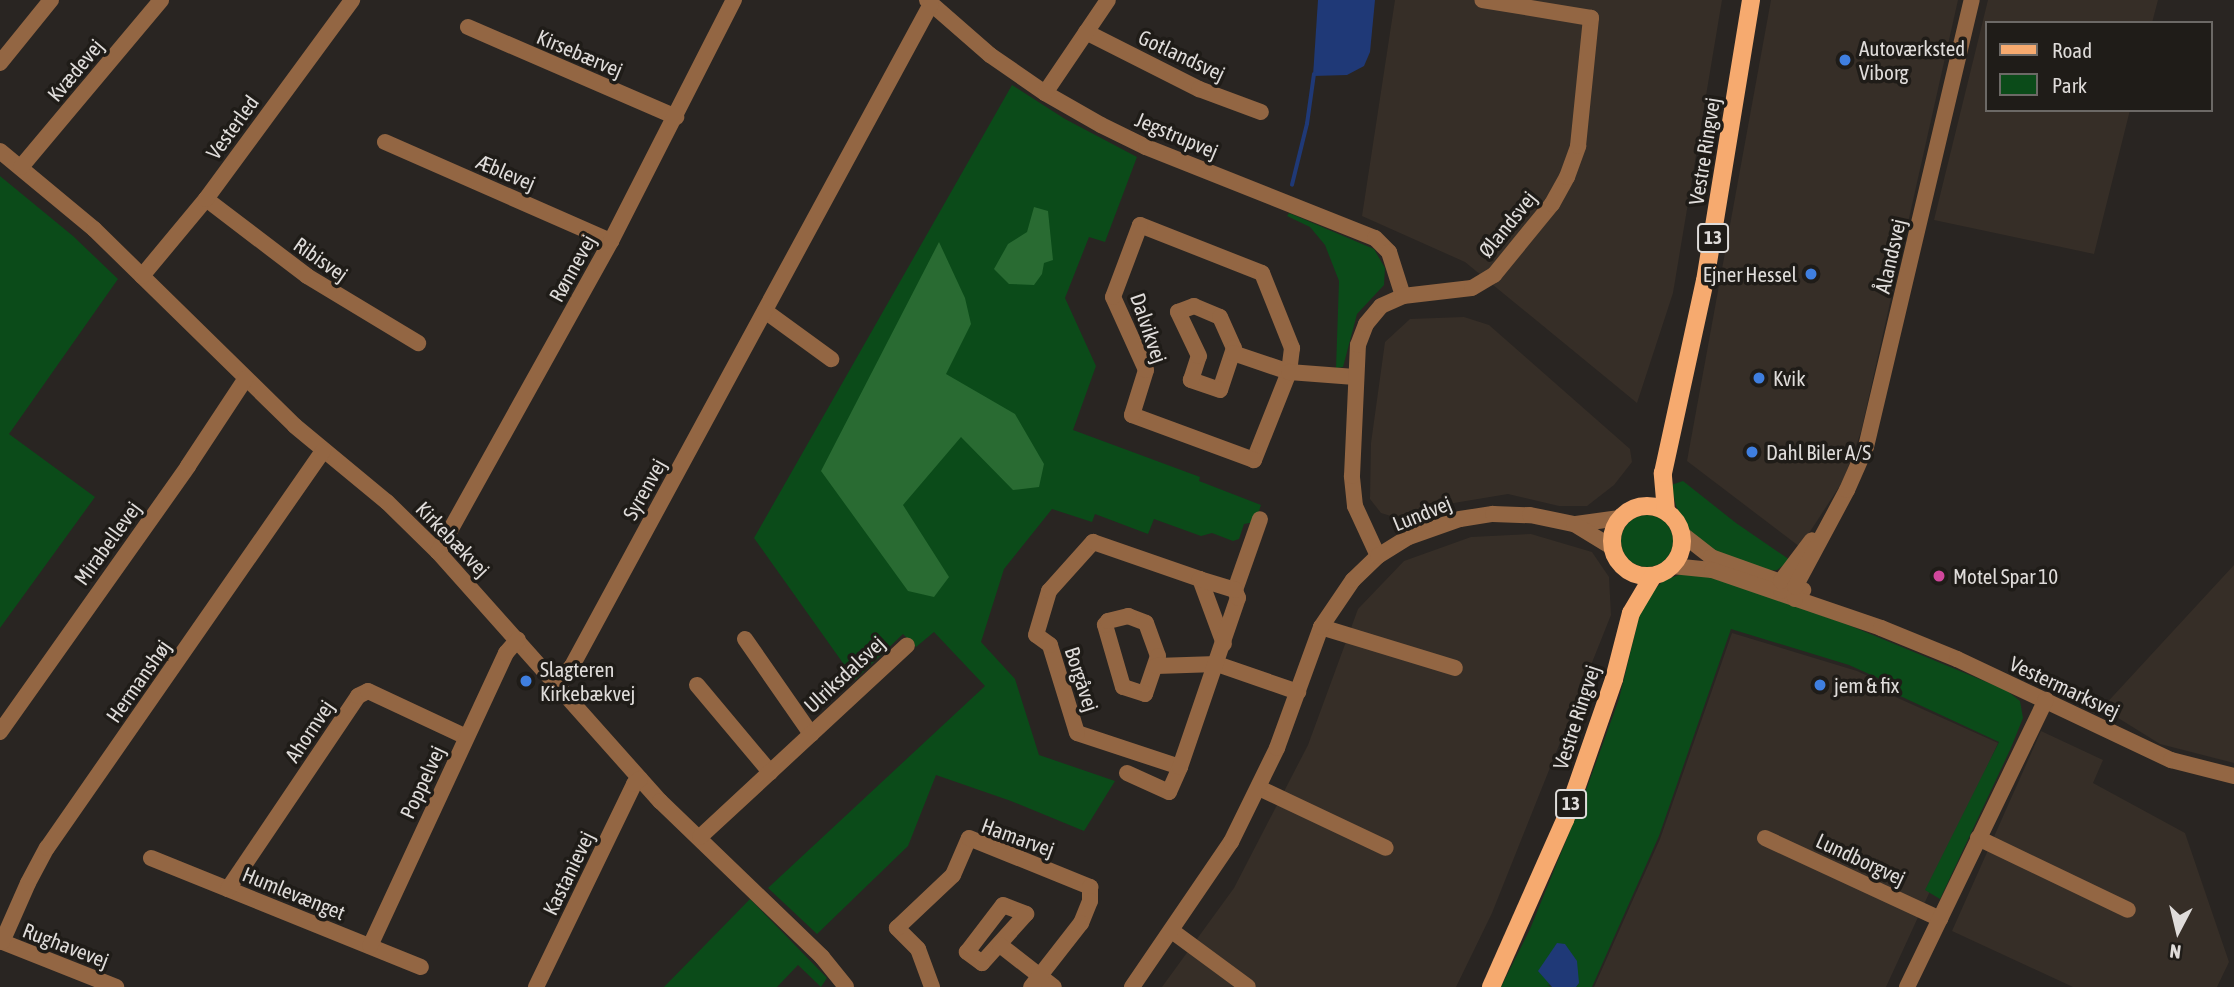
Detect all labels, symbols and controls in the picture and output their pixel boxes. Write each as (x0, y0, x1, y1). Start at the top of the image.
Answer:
legend (1986, 21, 2213, 112)
street label: Kirsebærvej (533, 24, 627, 82)
street label: Gotlandsvej (1135, 24, 1229, 86)
street label: Kvædevej (42, 34, 108, 106)
place label: Autoværksted Viborg (1859, 35, 1965, 85)
text: Road (2052, 38, 2092, 62)
marker: Autoværksted Viborg (1837, 52, 1853, 68)
text: Park (2052, 73, 2087, 97)
street label: Vesterled (200, 90, 264, 164)
street label: Vestre Ringvej (1683, 95, 1725, 207)
street label: Jegstrupvej (1132, 106, 1222, 164)
street label: Æblevej (473, 148, 539, 196)
street label: Ølandsvej (1473, 186, 1541, 262)
street label: Ålandsvej (1869, 216, 1911, 296)
road number: 13 (1696, 222, 1730, 254)
street label: Rønnevej (543, 230, 601, 306)
street label: Ribisvej (289, 231, 353, 287)
place label: Ejner Hessel (1703, 261, 1797, 287)
marker: Ejner Hessel (1803, 266, 1819, 282)
street label: Dalvikvej (1125, 290, 1173, 366)
place label: Kvik (1773, 365, 1805, 391)
marker: Kvik (1751, 370, 1767, 386)
place label: Dahl Biler A/S (1766, 439, 1871, 465)
marker: Dahl Biler A/S (1744, 444, 1760, 460)
street label: Syrenvej (617, 454, 671, 524)
street label: Lundvej (1389, 490, 1455, 536)
street label: Mirabellevej (68, 496, 146, 590)
street label: Kirkebækvej (411, 496, 495, 582)
place label: Motel Spar 10 (1953, 563, 2058, 589)
marker: Motel Spar 10 (1931, 568, 1947, 584)
street label: Ulriksdalsvej (798, 630, 890, 718)
street label: Hermanshøj (100, 635, 176, 727)
street label: Borgåvej (1060, 643, 1104, 715)
street label: Vestermarksvej (2006, 650, 2124, 724)
place label: Slagteren Kirkebækvej (540, 656, 635, 706)
street label: Vestre Ringvej (1547, 661, 1605, 773)
place label: jem & fix (1834, 672, 1899, 698)
marker: Slagteren Kirkebækvej (518, 673, 534, 689)
marker: jem & fix (1812, 677, 1828, 693)
street label: Ahornvej (279, 695, 339, 767)
street label: Poppelvej (394, 742, 450, 822)
road number: 13 (1554, 789, 1588, 820)
street label: Hamarvej (978, 812, 1058, 862)
street label: Kastanievej (537, 827, 599, 919)
street label: Lundborgvej (1812, 827, 1910, 891)
street label: Humlevænget (239, 861, 349, 925)
north arrow (2143, 896, 2213, 966)
street label: Rughavevej (19, 917, 113, 973)
text: N (2169, 940, 2182, 963)

